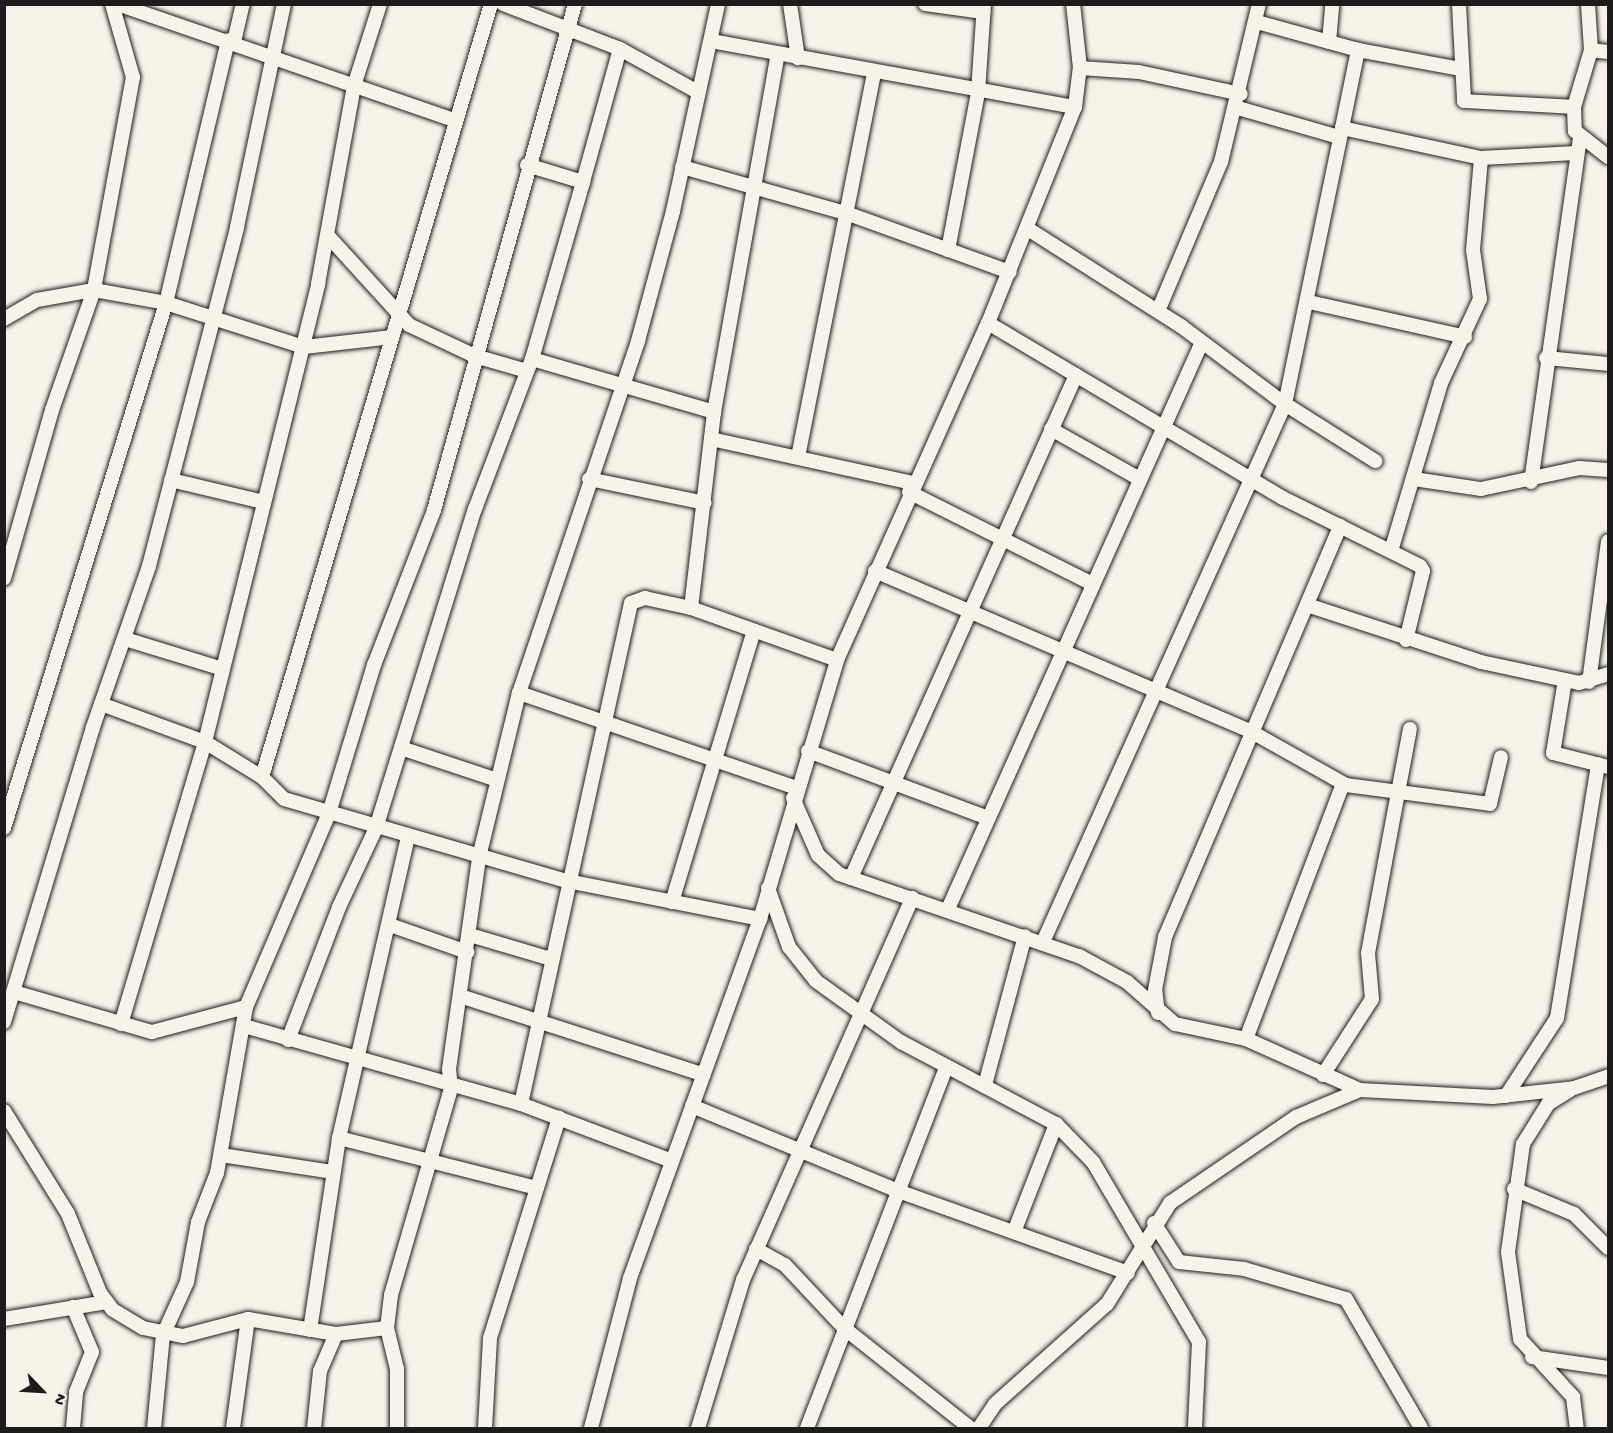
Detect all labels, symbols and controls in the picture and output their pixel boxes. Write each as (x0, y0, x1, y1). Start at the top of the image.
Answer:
north arrow (12, 1361, 72, 1421)
text: N (48, 1390, 70, 1408)

